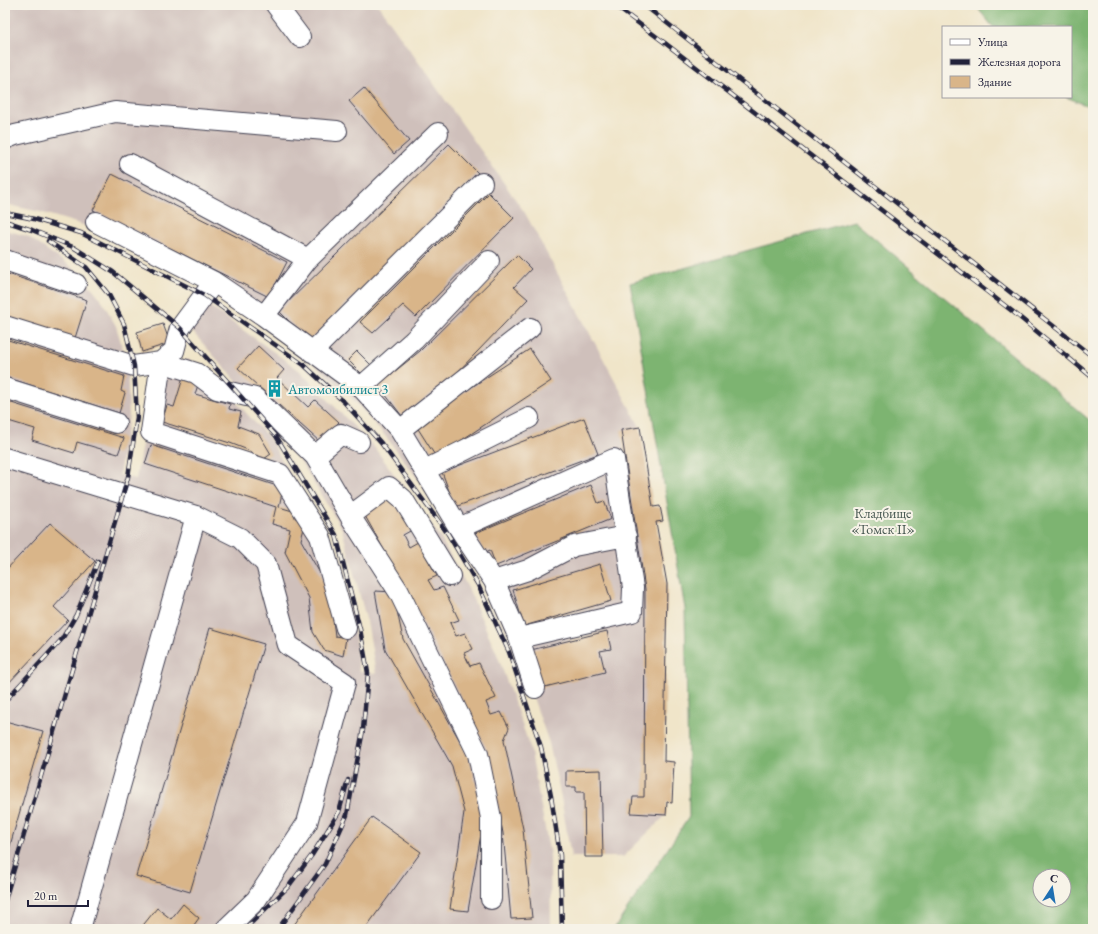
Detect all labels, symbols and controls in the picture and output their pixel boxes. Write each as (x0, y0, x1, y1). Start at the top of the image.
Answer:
legend (942, 26, 1072, 98)
text: Улица (977, 34, 1008, 50)
text: Железная дорога (977, 54, 1061, 70)
text: Здание (978, 74, 1012, 90)
building icon: Автомоибилист 3 (265, 379, 285, 399)
place label: Автомоибилист 3 (287, 380, 389, 398)
park label: Кладбище «Томск II» (851, 504, 915, 538)
north arrow (1032, 868, 1072, 908)
text: С (1049, 871, 1060, 886)
scale bar (28, 882, 88, 908)
text: 20 m (34, 888, 58, 904)

